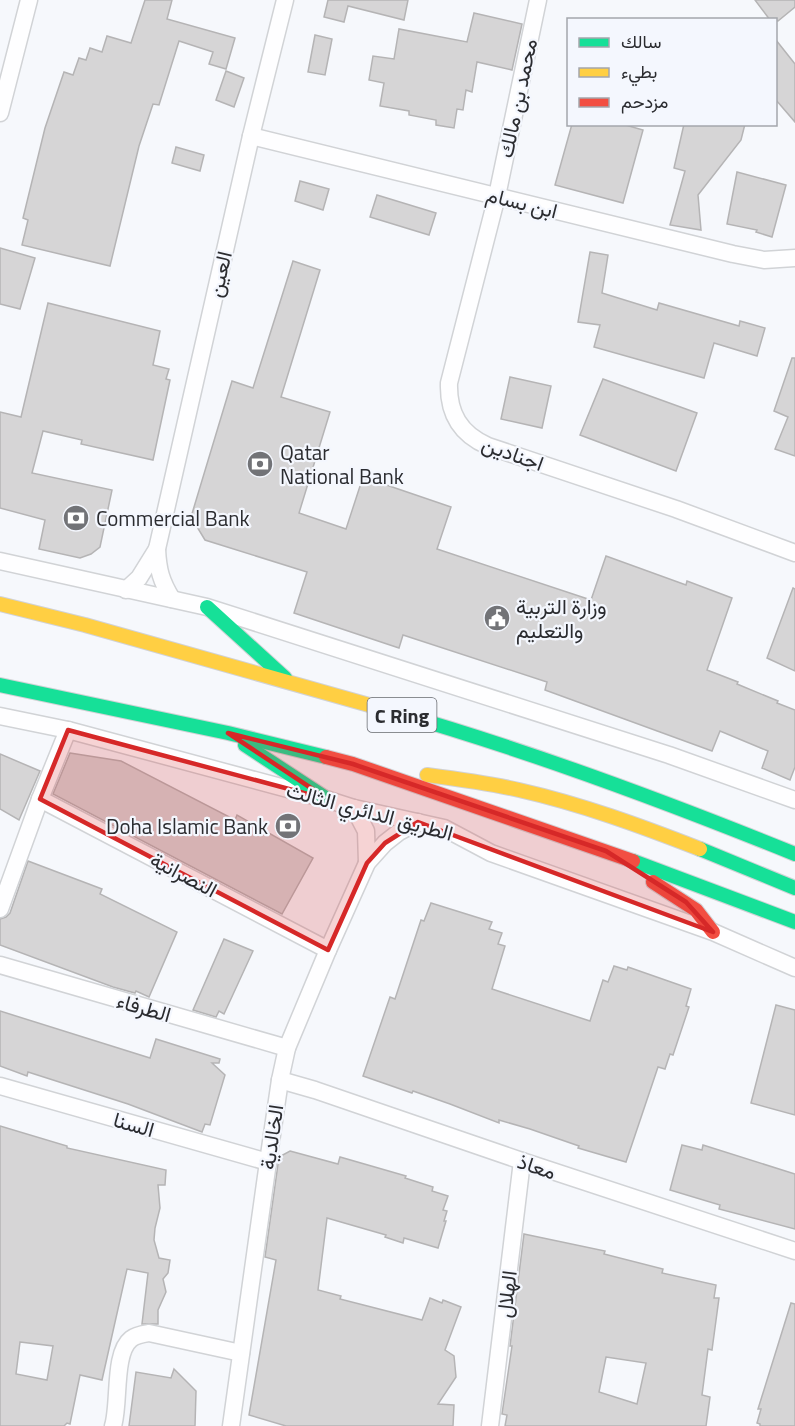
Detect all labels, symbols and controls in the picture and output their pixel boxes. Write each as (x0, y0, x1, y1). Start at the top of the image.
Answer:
legend (567, 18, 777, 126)
text: سالك (621, 28, 661, 55)
street label: محمد بن مالك (489, 35, 545, 161)
text: بطيء (621, 58, 657, 87)
text: مزدحم (621, 88, 668, 115)
street label: ابن بسام (483, 178, 561, 226)
street label: العين (198, 248, 240, 300)
street label: اجنادين (477, 427, 549, 479)
place label: Qatar National Bank (280, 436, 404, 492)
bank icon: Qatar National Bank (245, 449, 275, 479)
place label: Commercial Bank (96, 502, 250, 534)
bank icon: Commercial Bank (61, 503, 91, 533)
place label: وزارة التربية والتعليم (516, 590, 607, 646)
public building icon: وزارة التربية والتعليم (482, 603, 512, 633)
road number: C Ring (368, 698, 436, 732)
street label: الطريق الدائري الثالث (283, 773, 457, 851)
place label: Doha Islamic Bank (106, 810, 268, 842)
bank icon: Doha Islamic Bank (273, 811, 303, 841)
street label: النصرانية (145, 843, 223, 905)
street label: الطرفاء (113, 984, 175, 1030)
street label: الخالدية (251, 1102, 291, 1172)
street label: السنا (110, 1103, 158, 1145)
street label: معاذ (514, 1145, 560, 1187)
street label: الهلال (487, 1268, 525, 1320)

